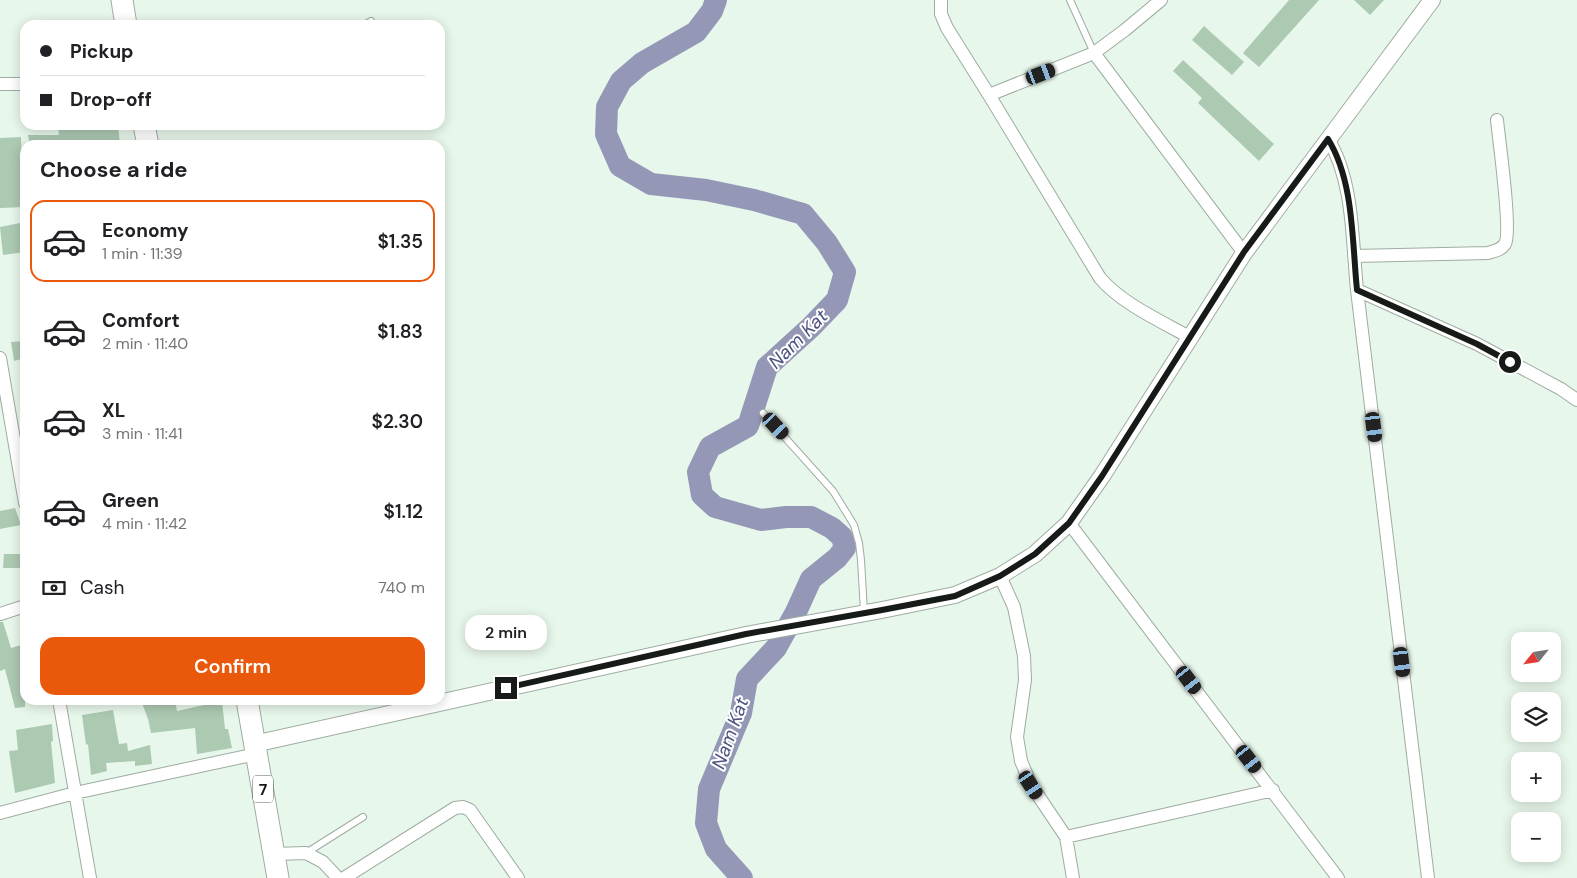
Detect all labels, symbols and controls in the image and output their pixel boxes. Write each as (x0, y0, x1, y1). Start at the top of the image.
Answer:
text: Pickup (70, 39, 134, 64)
car (1024, 62, 1057, 86)
text: Drop-off (70, 87, 152, 112)
text: Choose a ride (40, 155, 188, 184)
text: Economy (102, 218, 189, 243)
icon: car (42, 219, 87, 264)
text: $1.35 (377, 229, 423, 254)
text: 1 min · 11:39 (102, 243, 182, 264)
water label: Nam Kat (763, 303, 834, 374)
text: Comfort (102, 308, 180, 333)
icon: car (42, 309, 87, 354)
text: $1.83 (377, 319, 423, 344)
text: 2 min · 11:40 (102, 333, 188, 354)
route start (1499, 351, 1521, 373)
text: XL (102, 398, 125, 423)
icon: car (42, 399, 87, 444)
text: $2.30 (372, 409, 423, 434)
car (760, 410, 791, 442)
car (1364, 411, 1383, 443)
text: 3 min · 11:41 (102, 423, 183, 444)
text: Green (102, 488, 159, 513)
icon: car (42, 489, 87, 534)
text: $1.12 (384, 499, 423, 524)
text: 4 min · 11:42 (102, 513, 187, 534)
icon: cash (40, 574, 68, 602)
text: Cash (80, 575, 124, 600)
text: 740 m (378, 577, 425, 598)
callout: 2 min (465, 616, 547, 650)
text: 2 min (485, 622, 527, 643)
north arrow (1511, 632, 1561, 682)
map controls (1511, 632, 1561, 862)
button: Confirm (40, 637, 425, 695)
car (1392, 646, 1411, 678)
car (1173, 664, 1204, 696)
route end (495, 677, 517, 699)
button: layers (1511, 692, 1561, 742)
water label: Nam Kat (706, 693, 755, 772)
car (1233, 743, 1264, 775)
button: + (1511, 752, 1561, 802)
car (1016, 768, 1045, 802)
road number: 7 (253, 776, 273, 802)
button: − (1511, 812, 1561, 862)

